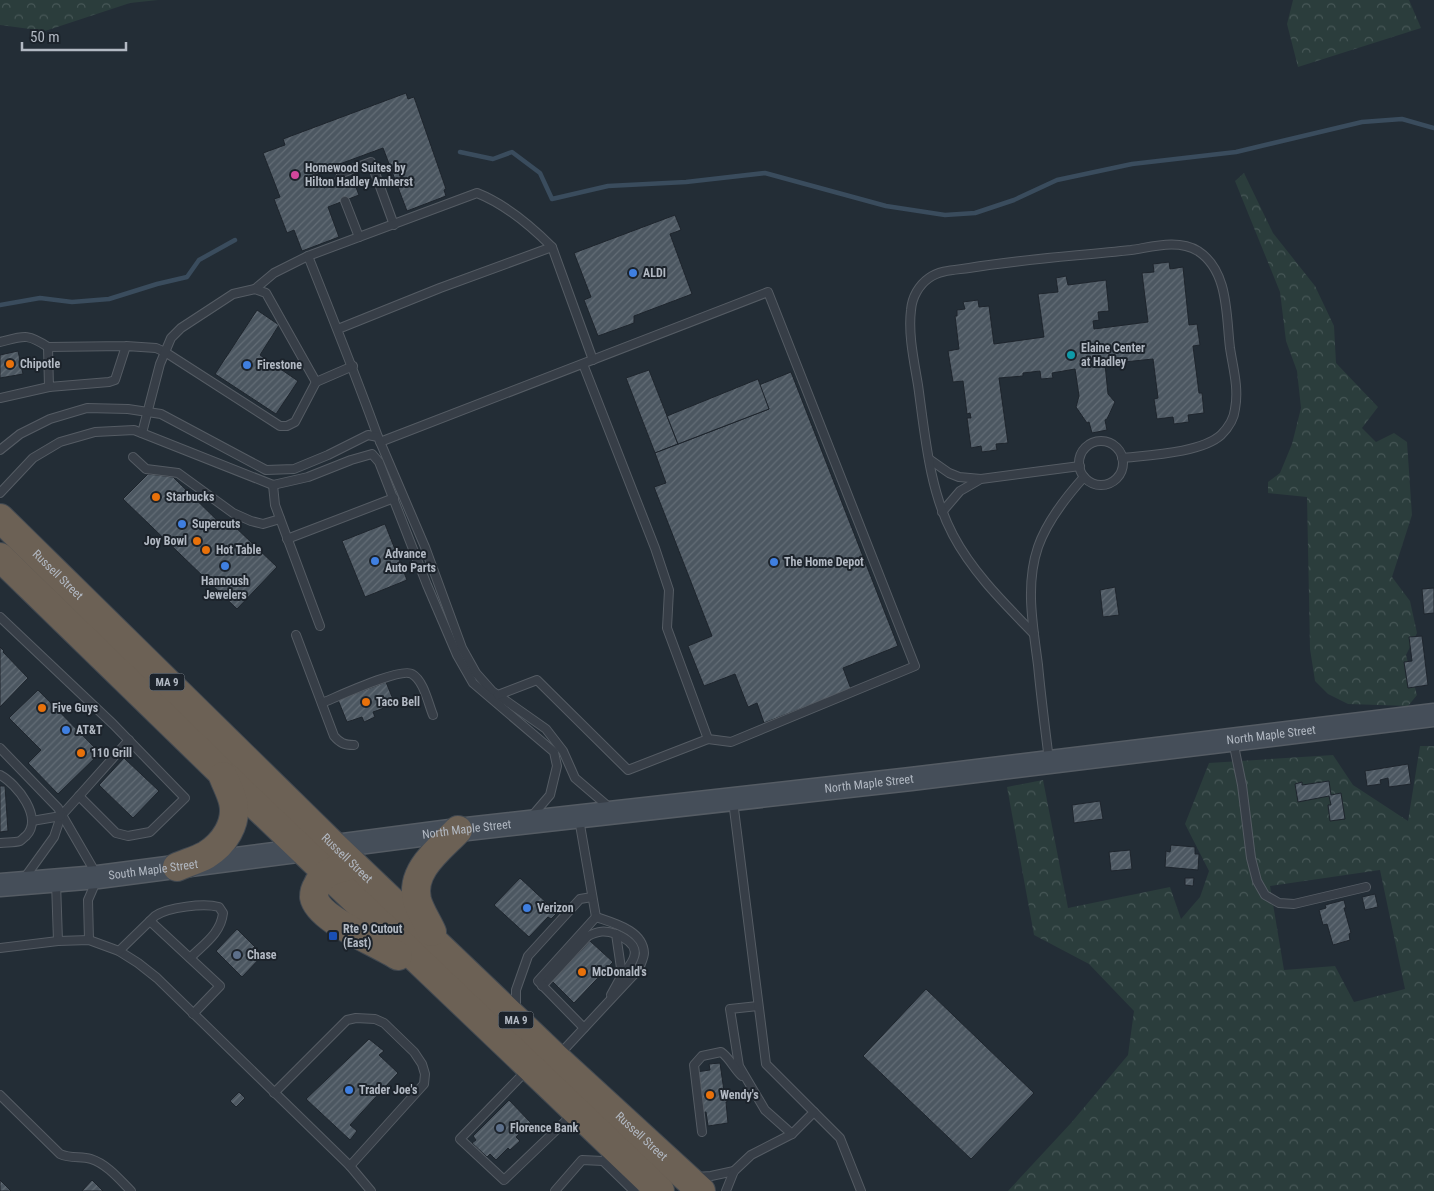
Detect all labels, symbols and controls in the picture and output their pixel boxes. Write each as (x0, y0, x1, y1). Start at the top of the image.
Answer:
scale bar (22, 20, 126, 52)
text: 50 m (30, 28, 60, 46)
place label: Homewood Suites by Hilton Hadley Amherst (305, 161, 413, 189)
marker: Homewood Suites by Hilton Hadley Amherst (289, 169, 301, 181)
place label: ALDI (643, 266, 666, 280)
marker: ALDI (627, 267, 639, 279)
place label: Elaine Center at Hadley (1081, 341, 1145, 369)
marker: Elaine Center at Hadley (1065, 349, 1077, 361)
place label: Chipotle (20, 357, 60, 371)
marker: Chipotle (4, 358, 16, 370)
place label: Firestone (257, 358, 302, 372)
marker: Firestone (241, 359, 253, 371)
place label: Starbucks (166, 490, 215, 504)
marker: Starbucks (150, 491, 162, 503)
place label: Supercuts (192, 517, 241, 531)
marker: Supercuts (176, 518, 188, 530)
place label: Joy Bowl (144, 534, 187, 548)
marker: Joy Bowl (191, 535, 203, 547)
place label: Hot Table (216, 543, 262, 557)
marker: Hot Table (200, 544, 212, 556)
street label: Russell Street (30, 547, 86, 603)
place label: Advance Auto Parts (385, 547, 437, 575)
marker: Advance Auto Parts (369, 555, 381, 567)
place label: The Home Depot (784, 555, 864, 569)
marker: The Home Depot (768, 556, 780, 568)
marker: Hannoush Jewelers (219, 560, 231, 572)
place label: Hannoush Jewelers (201, 574, 249, 602)
road number: MA 9 (150, 674, 184, 690)
place label: Taco Bell (376, 695, 420, 709)
marker: Taco Bell (360, 696, 372, 708)
place label: Five Guys (52, 701, 99, 715)
marker: Five Guys (36, 702, 48, 714)
street label: North Maple Street (1226, 722, 1317, 747)
place label: AT&T (76, 723, 103, 737)
marker: AT&T (60, 724, 72, 736)
place label: 110 Grill (91, 746, 132, 760)
marker: 110 Grill (75, 747, 87, 759)
street label: North Maple Street (824, 772, 915, 796)
street label: North Maple Street (421, 817, 512, 842)
street label: Russell Street (319, 831, 376, 886)
street label: South Maple Street (108, 857, 199, 883)
place label: Verizon (537, 901, 574, 915)
marker: Verizon (521, 902, 533, 914)
place label: Rte 9 Cutout (East) (343, 922, 403, 950)
marker: Rte 9 Cutout (East) (327, 930, 339, 942)
place label: Chase (247, 948, 277, 962)
marker: Chase (231, 949, 243, 961)
place label: McDonald's (592, 965, 647, 979)
marker: McDonald's (576, 966, 588, 978)
road number: MA 9 (498, 1012, 534, 1028)
place label: Trader Joe's (359, 1083, 418, 1097)
marker: Trader Joe's (343, 1084, 355, 1096)
place label: Wendy's (720, 1088, 759, 1102)
marker: Wendy's (704, 1089, 716, 1101)
street label: Russell Street (613, 1109, 671, 1164)
place label: Florence Bank (510, 1121, 579, 1135)
marker: Florence Bank (494, 1122, 506, 1134)

